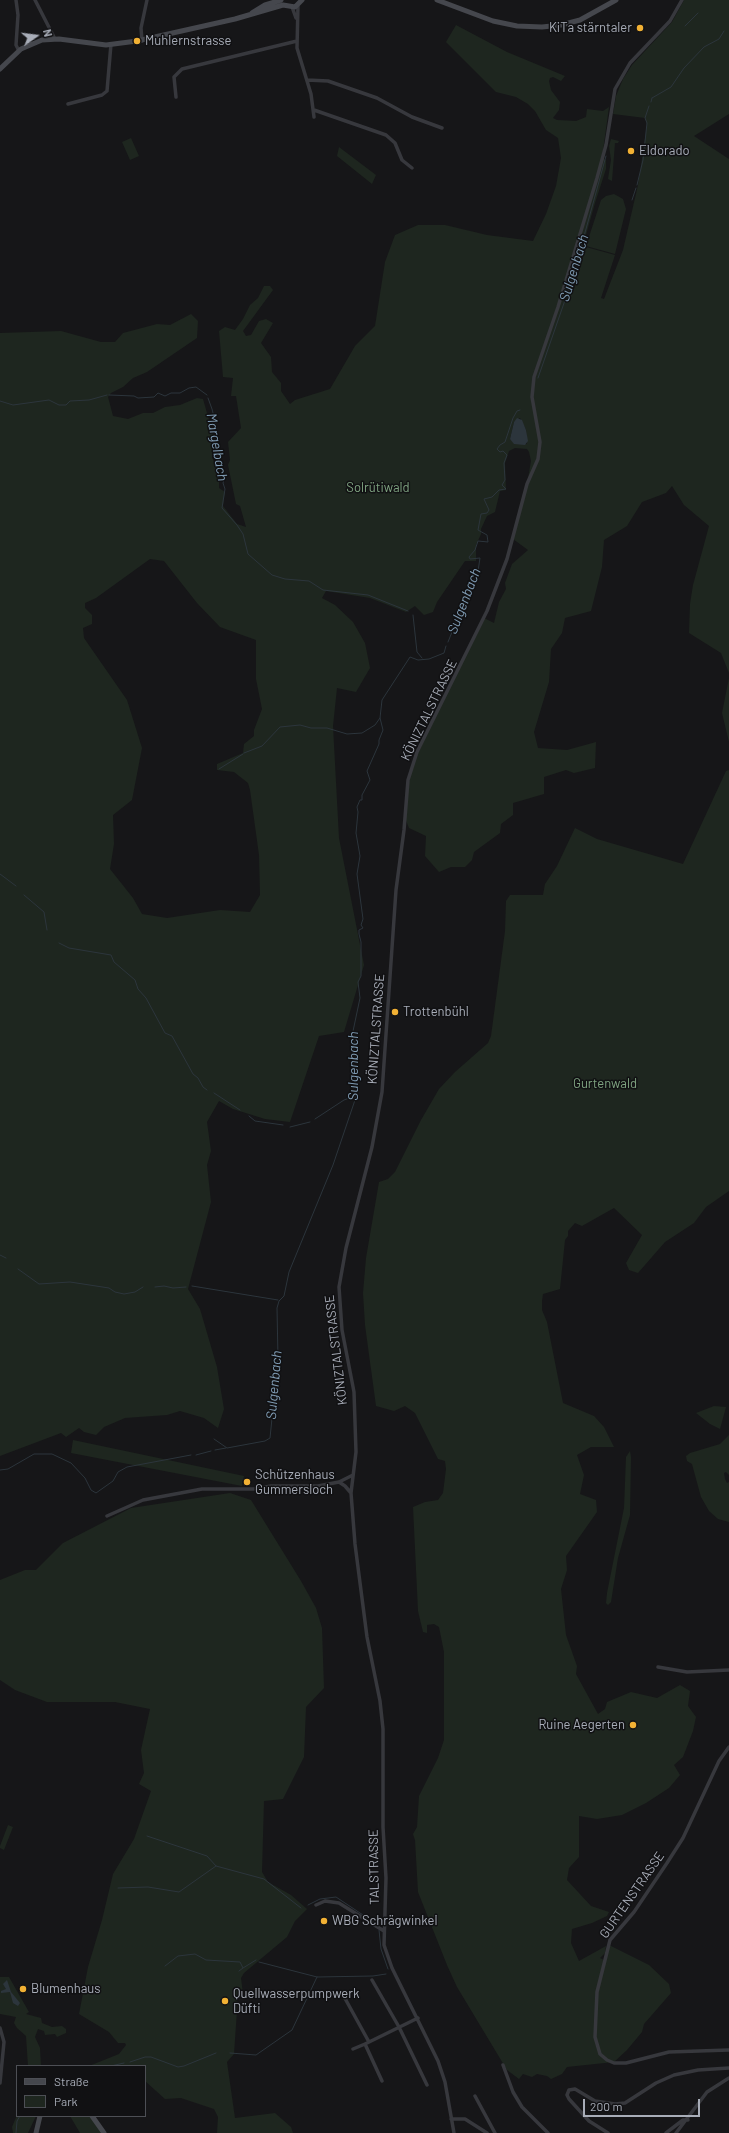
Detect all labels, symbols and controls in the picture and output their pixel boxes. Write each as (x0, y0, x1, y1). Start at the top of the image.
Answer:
north arrow (16, 16, 56, 56)
place label: KiTa stärntaler (549, 20, 632, 36)
marker: KiTa stärntaler (635, 23, 645, 33)
text: N (41, 28, 55, 38)
place label: Muhlernstrasse (145, 33, 231, 49)
marker: Muhlernstrasse (132, 36, 142, 46)
place label: Eldorado (639, 143, 690, 159)
marker: Eldorado (626, 146, 636, 156)
water label: Sulgenbach (556, 232, 592, 304)
water label: Margelbach (203, 412, 231, 482)
park label: Solrütiwald (346, 480, 410, 496)
water label: Sulgenbach (444, 566, 484, 636)
street label: KÖNIZTALSTRASSE (398, 657, 460, 763)
street label: KÖNIZTALSTRASSE (364, 973, 388, 1085)
place label: Trottenbühl (403, 1004, 469, 1020)
marker: Trottenbühl (390, 1007, 400, 1017)
water label: Sulgenbach (345, 1031, 361, 1101)
park label: Gurtenwald (573, 1076, 637, 1092)
street label: KÖNIZTALSTRASSE (322, 1294, 350, 1406)
water label: Sulgenbach (263, 1350, 285, 1420)
place label: Schützenhaus Gummersloch (255, 1467, 335, 1498)
marker: Schützenhaus Gummersloch (242, 1477, 252, 1487)
place label: Ruine Aegerten (538, 1717, 625, 1733)
marker: Ruine Aegerten (628, 1720, 638, 1730)
street label: TALSTRASSE (366, 1829, 382, 1905)
street label: GURTENSTRASSE (596, 1849, 668, 1941)
place label: WBG Schrägwinkel (332, 1913, 437, 1929)
marker: WBG Schrägwinkel (319, 1916, 329, 1926)
place label: Blumenhaus (31, 1981, 101, 1997)
marker: Blumenhaus (18, 1984, 28, 1994)
place label: Quellwasserpumpwerk Düfti (233, 1986, 359, 2017)
marker: Quellwasserpumpwerk Düfti (220, 1996, 230, 2006)
legend (16, 2065, 146, 2117)
text: Straße (54, 2074, 89, 2088)
scale bar (585, 2091, 702, 2117)
text: Park (54, 2094, 78, 2108)
text: 200 m (590, 2099, 622, 2113)

